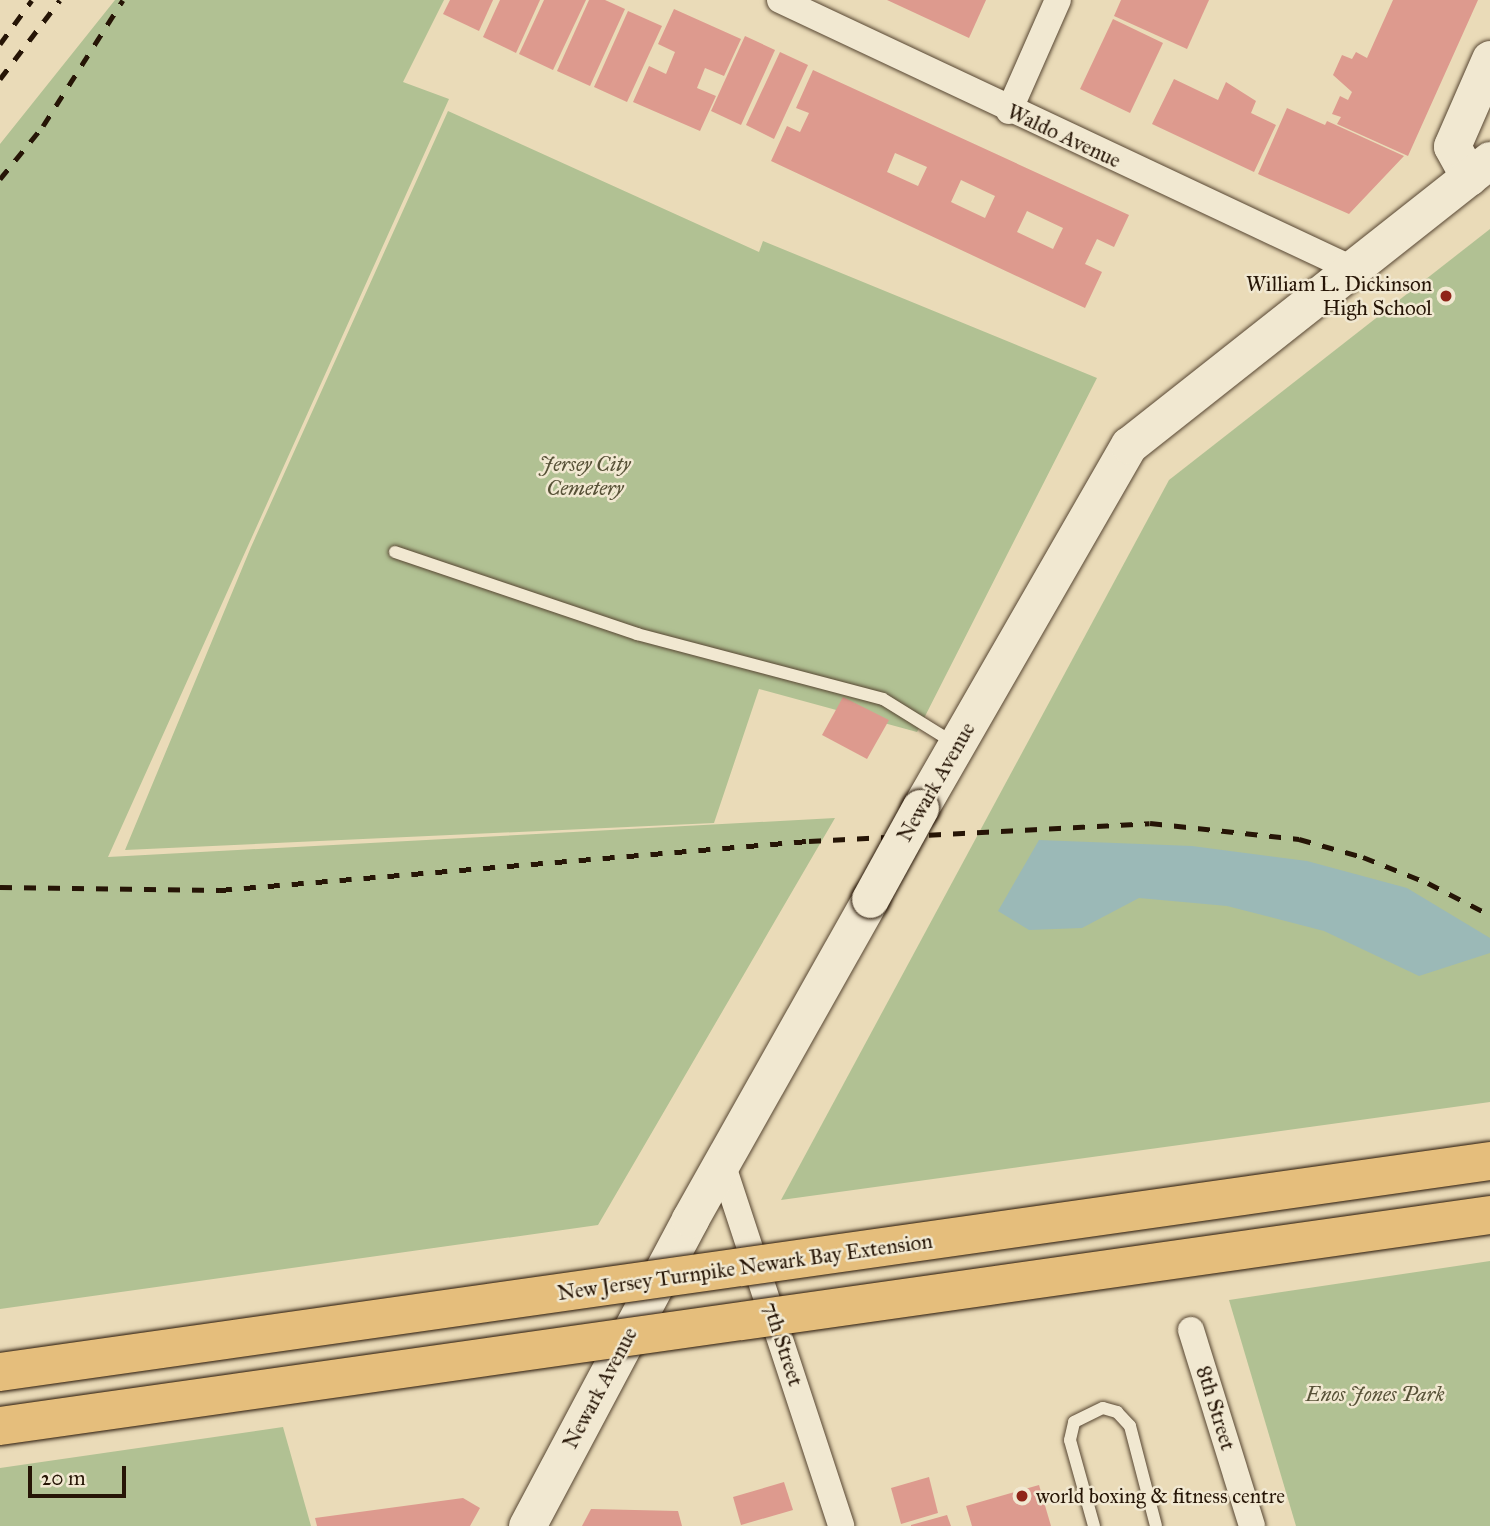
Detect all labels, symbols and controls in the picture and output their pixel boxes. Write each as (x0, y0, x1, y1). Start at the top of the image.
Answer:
street label: Waldo Avenue (1003, 99, 1125, 173)
place label: William L. Dickinson High School (1246, 271, 1432, 321)
marker: William L. Dickinson High School (1438, 288, 1454, 304)
park label: Jersey City Cemetery (540, 451, 630, 501)
street label: Newark Avenue (892, 718, 980, 846)
street label: New Jersey Turnpike Newark Bay Extension (556, 1228, 934, 1306)
street label: 7th Street (758, 1299, 808, 1389)
street label: Newark Avenue (557, 1323, 643, 1453)
street label: 8th Street (1191, 1363, 1241, 1453)
park label: Enos Jones Park (1305, 1381, 1445, 1407)
scale bar (32, 1452, 130, 1496)
text: 20 m (41, 1465, 86, 1491)
place label: world boxing & fitness centre (1036, 1483, 1285, 1509)
marker: world boxing & fitness centre (1014, 1488, 1030, 1504)

